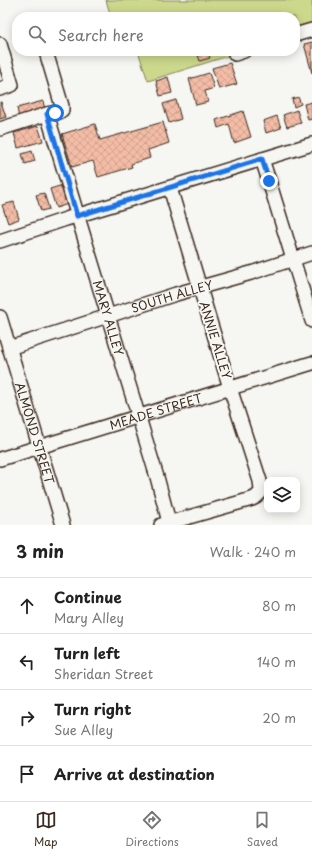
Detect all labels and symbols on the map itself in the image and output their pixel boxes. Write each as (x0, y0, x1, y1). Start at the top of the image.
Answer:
route start (46, 104, 64, 122)
route end (260, 172, 278, 190)
street label: SOUTH ALLEY (129, 275, 215, 317)
street label: MARY ALLEY (89, 278, 129, 358)
street label: ANNIE ALLEY (196, 299, 237, 382)
street label: ALMOND STREET (11, 380, 59, 487)
street label: MEADE STREET (107, 388, 205, 434)

